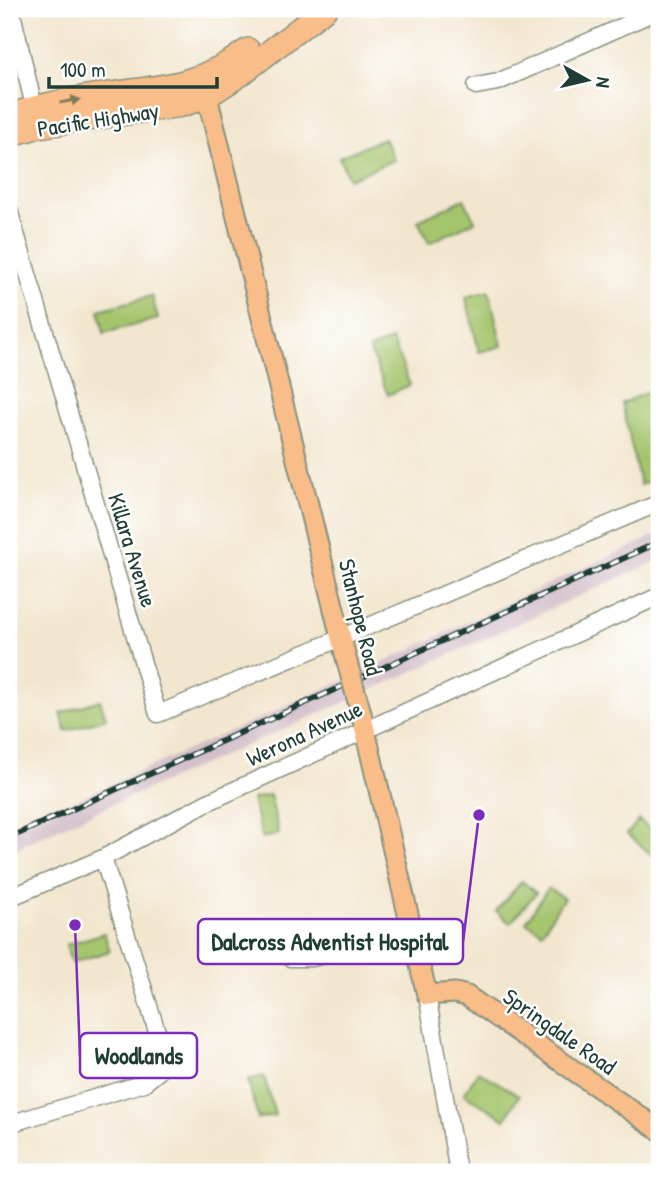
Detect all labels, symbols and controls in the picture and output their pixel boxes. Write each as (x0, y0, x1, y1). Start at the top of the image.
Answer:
scale bar (49, 46, 217, 90)
north arrow (552, 46, 622, 116)
text: 100 m (60, 55, 106, 84)
text: N (590, 76, 617, 89)
street label: Pacific Highway (35, 94, 161, 144)
one-way arrow (59, 95, 81, 106)
street label: Killara Avenue (101, 489, 165, 611)
street label: Stanhope Road (332, 556, 390, 678)
street label: Werona Avenue (241, 693, 367, 773)
callout: Dalcross Adventist Hospital (198, 919, 463, 964)
text: Dalcross Adventist Hospital (212, 925, 449, 958)
street label: Springdale Road (497, 981, 623, 1081)
callout: Woodlands (80, 1033, 197, 1078)
text: Woodlands (95, 1039, 183, 1071)

